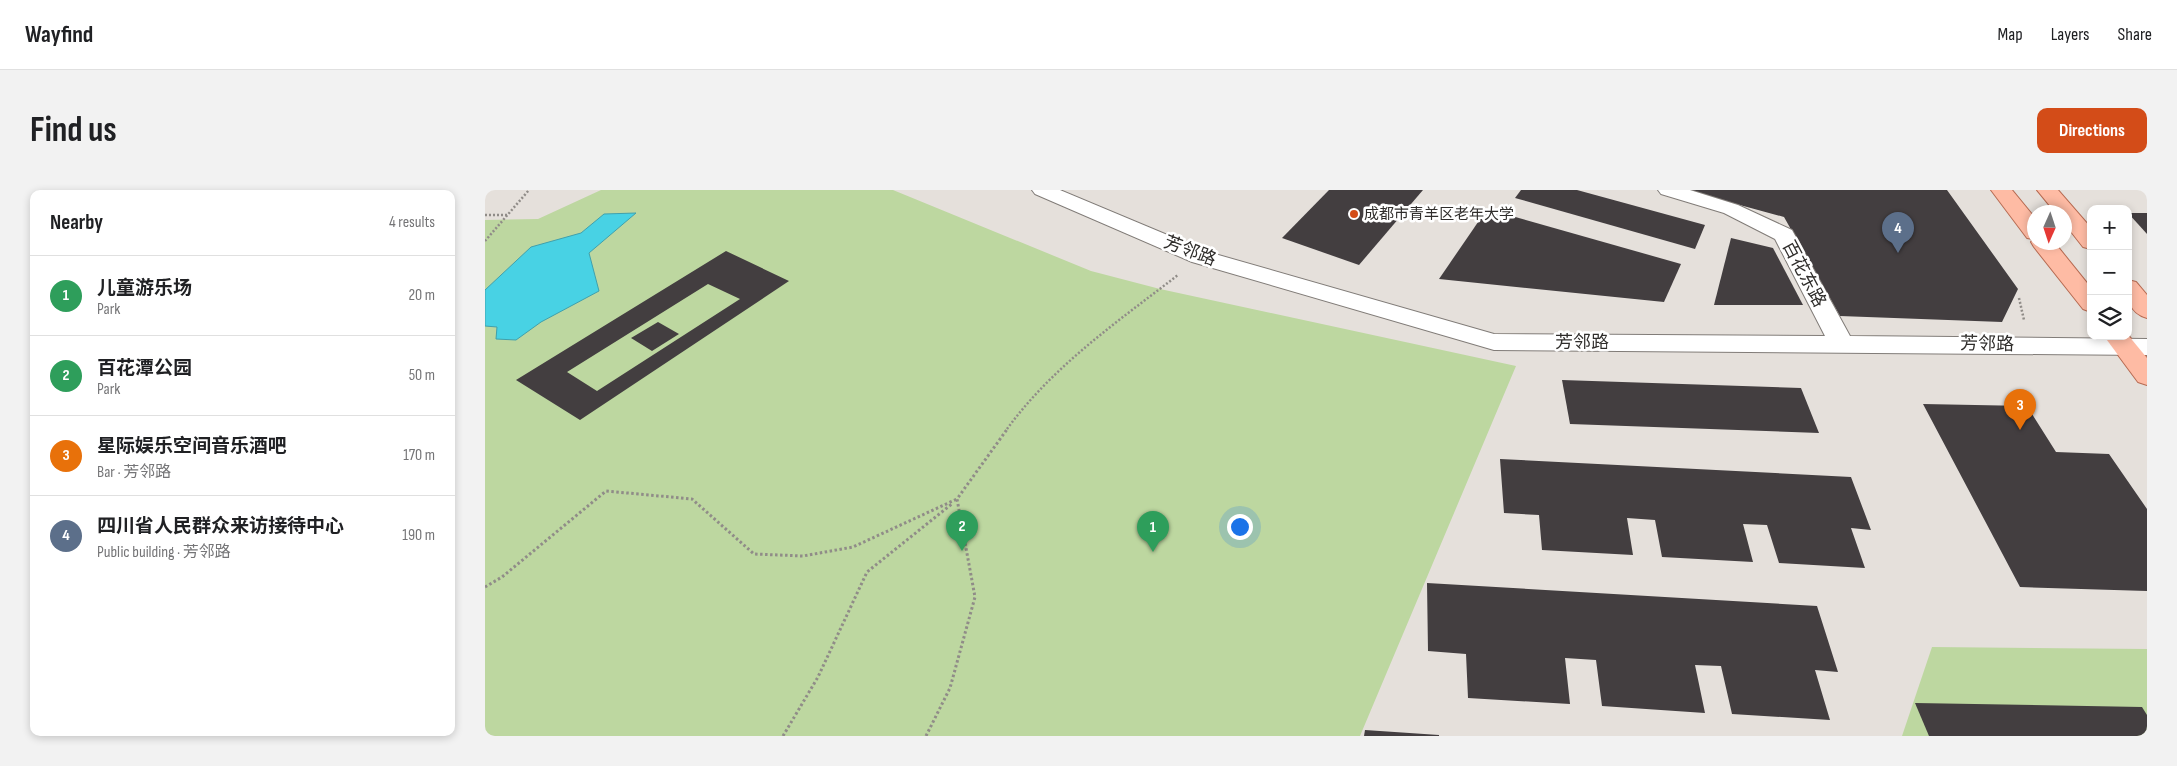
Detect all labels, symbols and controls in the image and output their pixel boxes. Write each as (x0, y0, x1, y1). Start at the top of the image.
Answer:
text: Wayfind (25, 20, 93, 49)
text: Map (1998, 24, 2023, 45)
text: Layers (2051, 24, 2090, 45)
text: Share (2118, 24, 2152, 45)
button: Directions (2037, 108, 2147, 153)
text: Find us (30, 109, 117, 152)
place label: 成都市青羊区老年大学 (1364, 205, 1514, 224)
north arrow (2027, 205, 2072, 250)
map controls (2087, 205, 2132, 340)
button: + (2087, 205, 2132, 250)
marker: 成都市青羊区老年大学 (1348, 208, 1360, 220)
text: Nearby (50, 210, 103, 235)
pin: 4 (1882, 212, 1914, 253)
text: 4 results (389, 213, 435, 232)
street label: 芳邻路 (1161, 232, 1219, 270)
street label: 百花东路 (1778, 237, 1830, 311)
button: − (2087, 250, 2132, 295)
text: 儿童游乐场 (97, 277, 192, 300)
text: 1 (63, 286, 69, 305)
text: 20 m (408, 286, 435, 305)
button: layers (2087, 295, 2132, 340)
text: Park (97, 300, 120, 319)
street label: 芳邻路 (1555, 332, 1609, 353)
street label: 芳邻路 (1960, 333, 2014, 355)
text: 百花潭公园 (97, 357, 192, 380)
text: 2 (62, 366, 70, 385)
text: 50 m (409, 366, 435, 385)
text: Park (97, 380, 120, 399)
pin: 3 (2004, 389, 2036, 430)
text: 星际娱乐空间音乐酒吧 (97, 435, 287, 458)
text: 3 (62, 446, 70, 465)
text: 170 m (403, 446, 435, 465)
text: Bar · 芳邻路 (97, 463, 171, 482)
pin: 2 (946, 510, 978, 551)
pin: 1 (1137, 511, 1169, 552)
your location (1227, 514, 1253, 540)
text: 四川省人民群众来访接待中心 (97, 515, 344, 538)
text: 4 (62, 526, 70, 545)
text: 190 m (402, 526, 435, 545)
text: Public building · 芳邻路 (97, 543, 231, 562)

